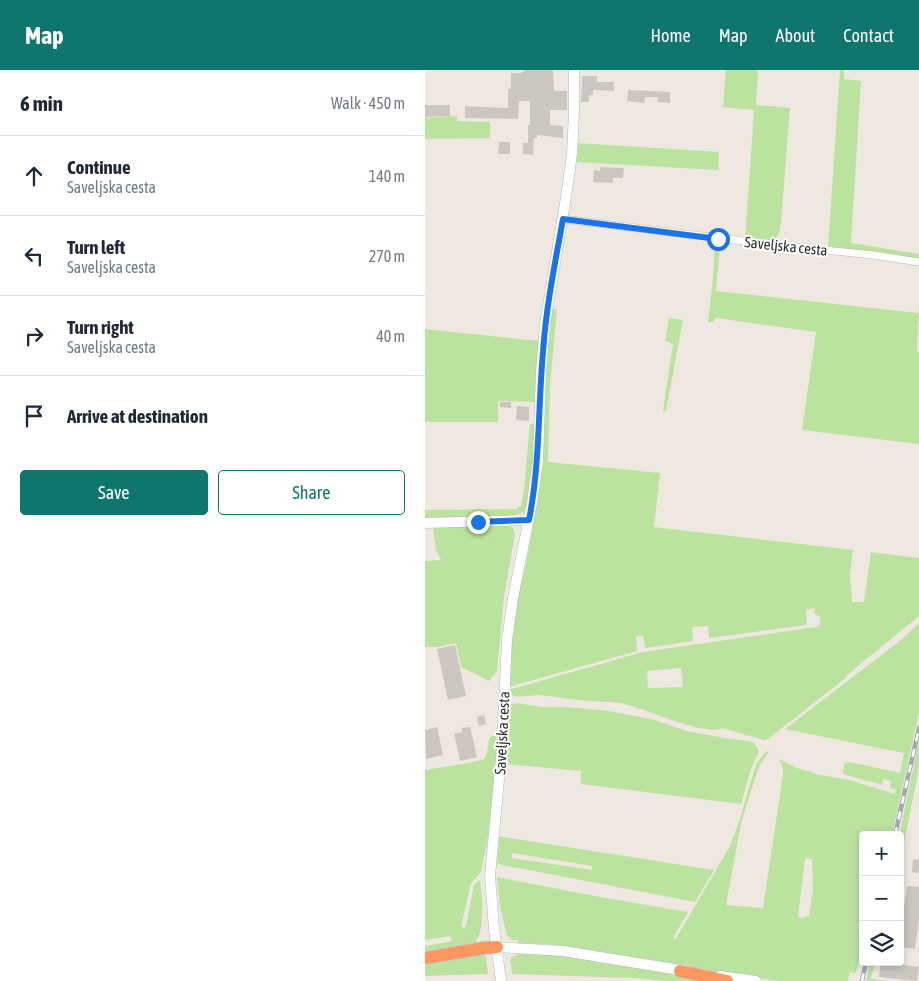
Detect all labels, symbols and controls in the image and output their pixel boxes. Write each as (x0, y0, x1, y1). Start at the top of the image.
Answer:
text: Map (25, 22, 64, 49)
text: Home (651, 25, 691, 46)
text: Map (719, 25, 748, 46)
text: About (776, 25, 815, 46)
text: Contact (843, 25, 894, 46)
text: 6 min (20, 91, 63, 115)
text: Walk · 450 m (331, 94, 405, 112)
text: Continue (67, 156, 131, 178)
icon: ahead (20, 162, 48, 190)
text: 140 m (369, 167, 405, 185)
text: Saveljska cesta (67, 178, 156, 196)
route start (707, 228, 730, 251)
street label: Saveljska cesta (744, 233, 828, 259)
text: Turn left (67, 236, 125, 258)
icon: left (20, 242, 48, 270)
text: 270 m (369, 247, 405, 265)
text: Saveljska cesta (67, 258, 156, 276)
text: Turn right (67, 316, 134, 338)
icon: right (20, 322, 48, 350)
text: 40 m (376, 327, 405, 345)
text: Saveljska cesta (67, 338, 156, 356)
icon: arrive (20, 402, 48, 430)
text: Arrive at destination (67, 405, 208, 427)
button: Save (20, 470, 208, 515)
button: Share (218, 470, 405, 515)
route end (467, 511, 490, 534)
street label: Saveljska cesta (491, 691, 513, 775)
map controls (859, 831, 904, 966)
button: + (859, 831, 904, 876)
button: − (859, 876, 904, 921)
button: layers (859, 921, 904, 966)

